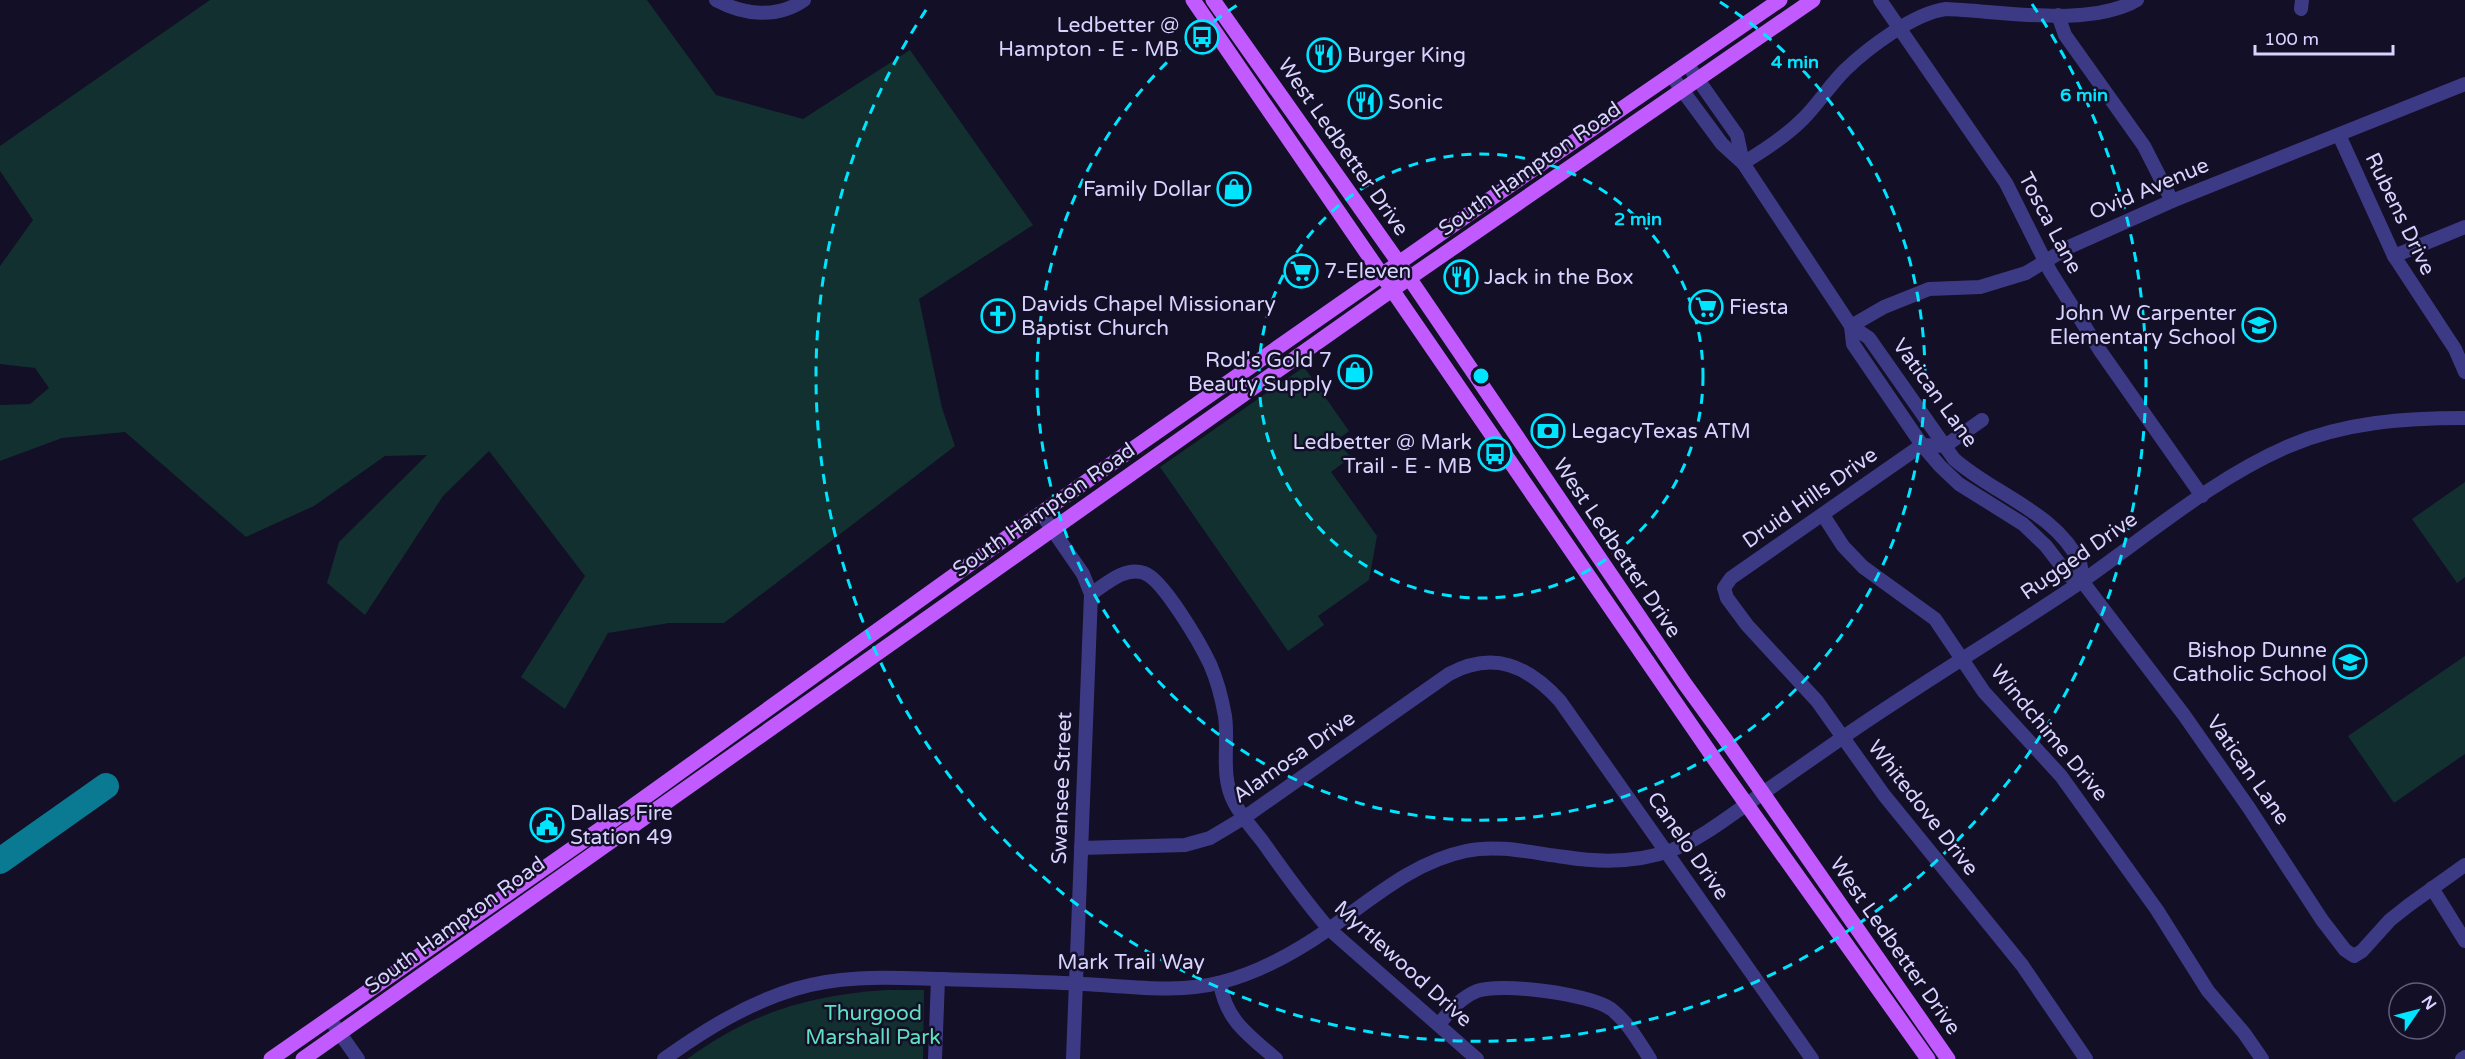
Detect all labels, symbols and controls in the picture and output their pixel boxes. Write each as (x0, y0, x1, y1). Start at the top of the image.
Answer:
place label: Ledbetter @ Hampton - E - MB (998, 13, 1179, 62)
scale bar (2255, 18, 2393, 56)
bus stop icon: Ledbetter @ Hampton - E - MB (1184, 19, 1220, 55)
text: 100 m (2264, 28, 2319, 50)
restaurant icon: Burger King (1306, 37, 1342, 73)
place label: Burger King (1347, 43, 1466, 68)
text: 4 min (1771, 51, 1819, 73)
street label: West Ledbetter Drive (1272, 53, 1414, 241)
restaurant icon: Sonic (1347, 84, 1383, 120)
text: 6 min (2060, 84, 2108, 106)
place label: Sonic (1388, 90, 1443, 115)
street label: South Hampton Road (1434, 97, 1626, 241)
street label: Rubens Drive (2360, 149, 2440, 279)
street label: Ovid Avenue (2086, 153, 2213, 225)
street label: Tosca Lane (2013, 168, 2087, 278)
shop icon: Family Dollar (1216, 171, 1252, 207)
place label: Family Dollar (1083, 177, 1211, 202)
text: 2 min (1614, 208, 1662, 230)
supermarket icon: 7-Eleven (1283, 253, 1319, 289)
place label: 7-Eleven (1324, 259, 1411, 284)
restaurant icon: Jack in the Box (1443, 259, 1479, 295)
place label: Jack in the Box (1484, 265, 1634, 290)
supermarket icon: Fiesta (1688, 289, 1724, 325)
place label: Davids Chapel Missionary Baptist Church (1021, 292, 1276, 341)
place label: Fiesta (1729, 295, 1788, 320)
church icon: Davids Chapel Missionary Baptist Church (980, 298, 1016, 334)
place label: John W Carpenter Elementary School (2049, 301, 2236, 350)
school or university icon: John W Carpenter Elementary School (2241, 307, 2277, 343)
street label: Vatican Lane (1887, 334, 1983, 452)
place label: Rod's Gold 7 Beauty Supply (1188, 348, 1332, 397)
shop icon: Rod's Gold 7 Beauty Supply (1337, 354, 1373, 390)
centre of rings (1471, 366, 1491, 386)
bank icon: LegacyTexas ATM (1530, 413, 1566, 449)
place label: LegacyTexas ATM (1571, 419, 1751, 444)
place label: Ledbetter @ Mark Trail - E - MB (1292, 430, 1472, 479)
bus stop icon: Ledbetter @ Mark Trail - E - MB (1477, 436, 1513, 472)
street label: South Hampton Road (948, 438, 1140, 582)
street label: Druid Hills Drive (1738, 442, 1882, 554)
street label: West Ledbetter Drive (1548, 454, 1686, 643)
street label: Rugged Drive (2016, 507, 2142, 605)
place label: Bishop Dunne Catholic School (2172, 638, 2327, 687)
school or university icon: Bishop Dunne Catholic School (2332, 644, 2368, 680)
street label: Windchime Drive (1985, 660, 2113, 806)
street label: Alamosa Drive (1228, 705, 1360, 808)
street label: Vatican Lane (2201, 710, 2295, 830)
street label: Swansee Street (1047, 711, 1077, 865)
street label: Whitedove Drive (1862, 735, 1984, 881)
street label: Canelo Drive (1642, 787, 1735, 905)
place label: Dallas Fire Station 49 (570, 801, 673, 850)
public building icon: Dallas Fire Station 49 (529, 807, 565, 843)
street label: South Hampton Road (360, 851, 550, 999)
street label: West Ledbetter Drive (1824, 852, 1966, 1040)
street label: Myrtlewood Drive (1329, 896, 1477, 1033)
street label: Mark Trail Way (1057, 950, 1205, 975)
north arrow (2387, 981, 2447, 1041)
text: N (2417, 992, 2440, 1014)
park label: Thurgood Marshall Park (805, 1001, 941, 1050)

